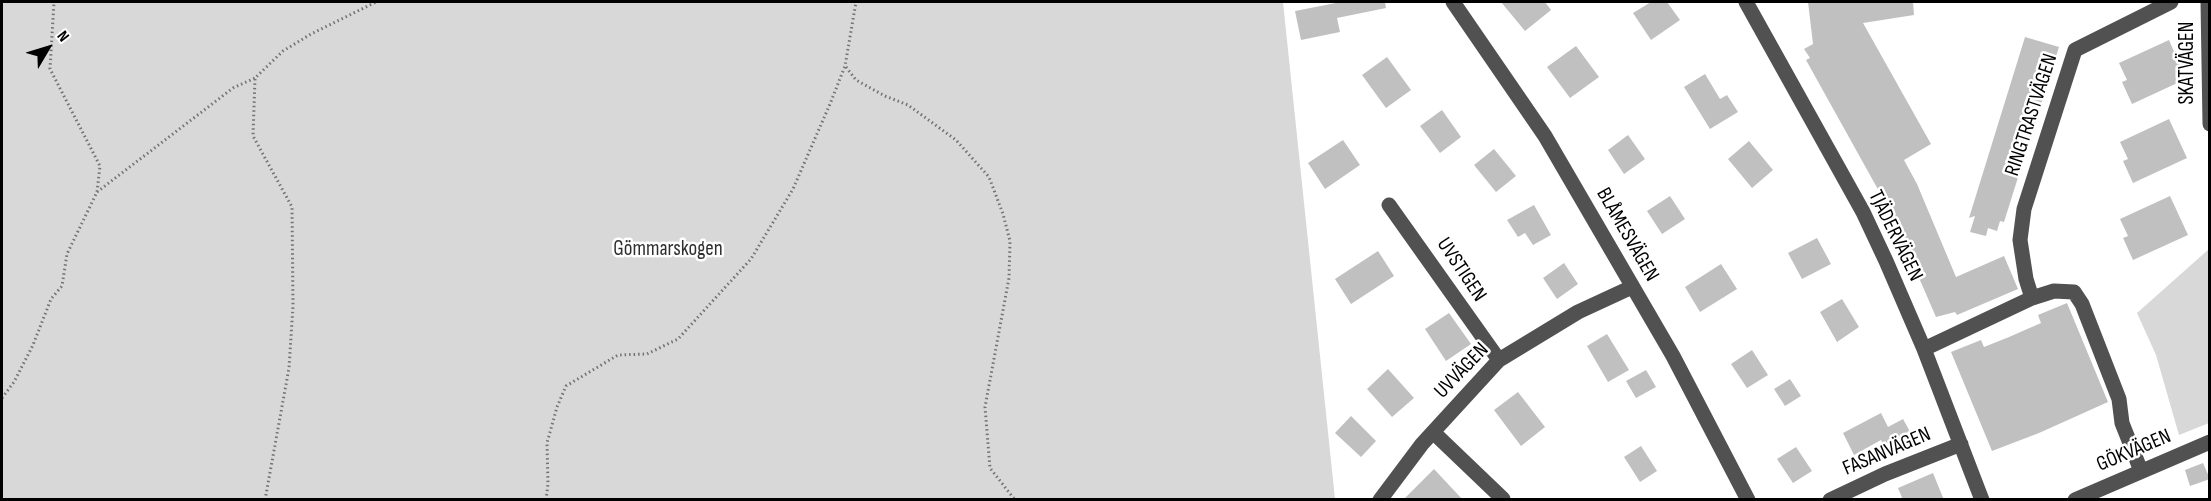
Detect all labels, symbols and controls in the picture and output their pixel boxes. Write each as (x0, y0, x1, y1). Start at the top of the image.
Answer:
north arrow (18, 18, 78, 78)
street label: SKATVÄGEN (2175, 22, 2201, 104)
text: N (52, 27, 73, 46)
street label: RINGTRASTVÄGEN (2000, 51, 2064, 179)
street label: BLÅMESVÄGEN (1590, 184, 1664, 286)
street label: TJÄDERVÄGEN (1862, 187, 1928, 285)
street label: UVSTIGEN (1431, 233, 1491, 307)
park label: Gömmarskogen (613, 237, 723, 263)
street label: UVVÄGEN (1430, 338, 1494, 404)
street label: FASANVÄGEN (1839, 422, 1935, 482)
street label: GÖKVÄGEN (2093, 424, 2175, 478)

